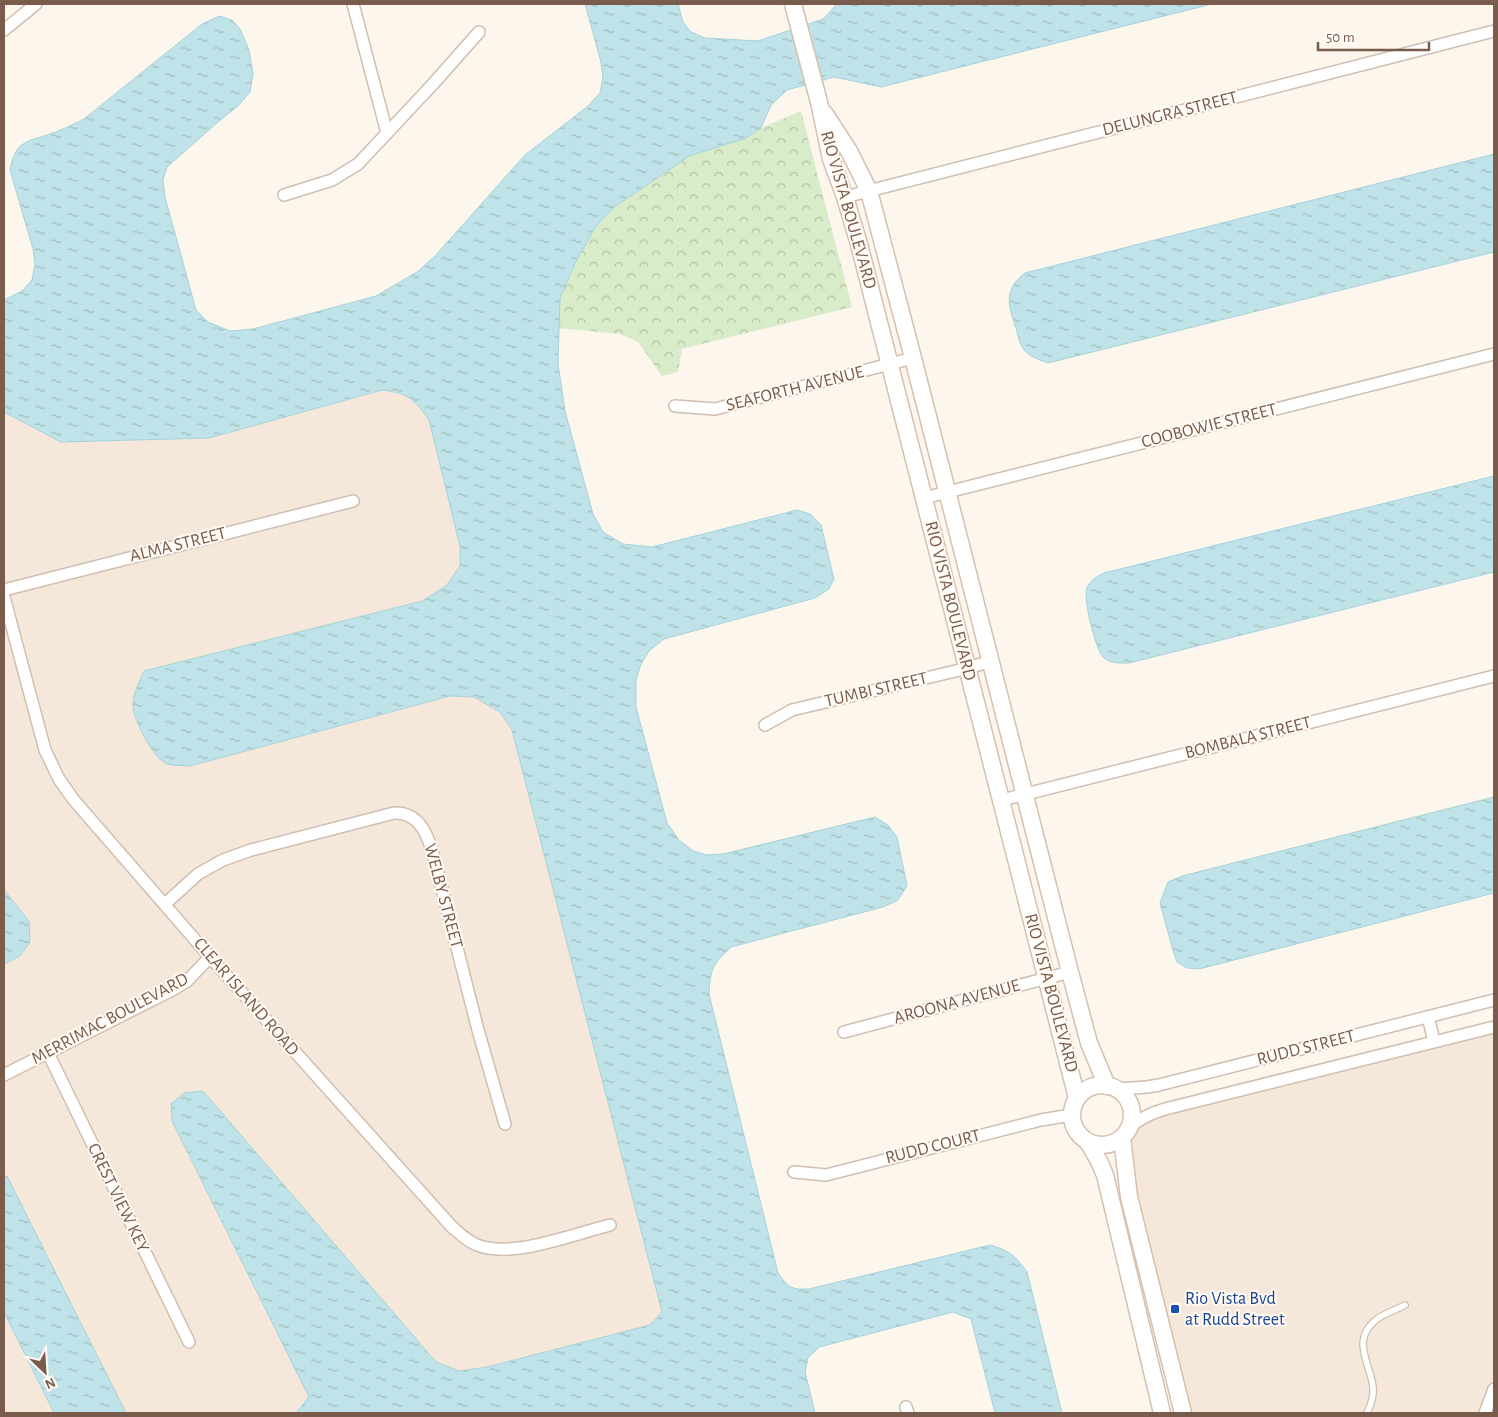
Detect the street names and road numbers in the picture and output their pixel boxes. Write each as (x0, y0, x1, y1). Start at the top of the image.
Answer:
street label: DELUNGRA STREET (1101, 88, 1240, 139)
street label: RIO VISTA BOULEVARD (817, 129, 879, 291)
street label: SEAFORTH AVENUE (724, 363, 866, 415)
street label: COOBOWIE STREET (1140, 400, 1279, 452)
street label: RIO VISTA BOULEVARD (921, 519, 979, 683)
street label: ALMA STREET (128, 524, 228, 566)
street label: TUMBI STREET (823, 669, 929, 711)
street label: BOMBALA STREET (1183, 714, 1313, 762)
street label: WELBY STREET (420, 842, 466, 950)
street label: RIO VISTA BOULEVARD (1021, 912, 1081, 1074)
street label: CLEAR ISLAND ROAD (190, 934, 302, 1060)
street label: MERRIMAC BOULEVARD (29, 970, 191, 1068)
street label: AROONA AVENUE (892, 976, 1022, 1027)
street label: RUDD STREET (1255, 1027, 1357, 1069)
street label: RUDD COURT (884, 1126, 983, 1168)
street label: CREST VIEW KEY (84, 1141, 152, 1256)

